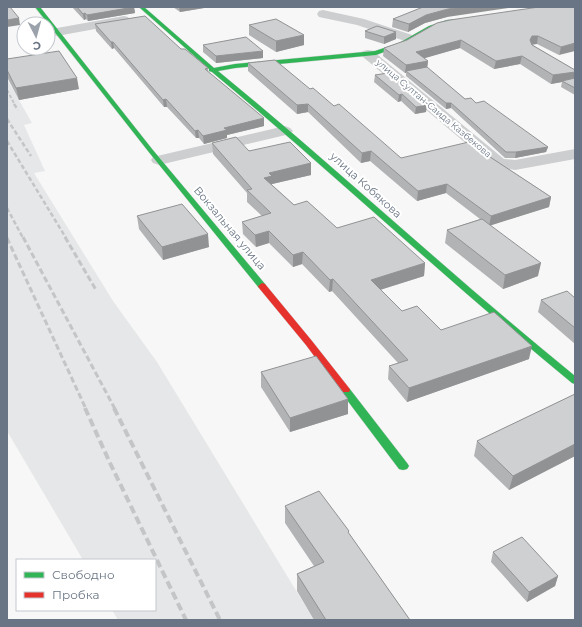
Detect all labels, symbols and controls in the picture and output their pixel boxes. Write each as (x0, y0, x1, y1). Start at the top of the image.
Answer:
north arrow (16, 16, 56, 56)
text: С (32, 39, 42, 53)
street label: улица Султан-Саида Казбекова (373, 56, 494, 159)
street label: улица Кобякова (327, 148, 405, 221)
street label: Вокзальная улица (191, 183, 269, 273)
legend (16, 559, 156, 611)
text: Свободно (52, 567, 115, 582)
text: Пробка (52, 587, 100, 602)

